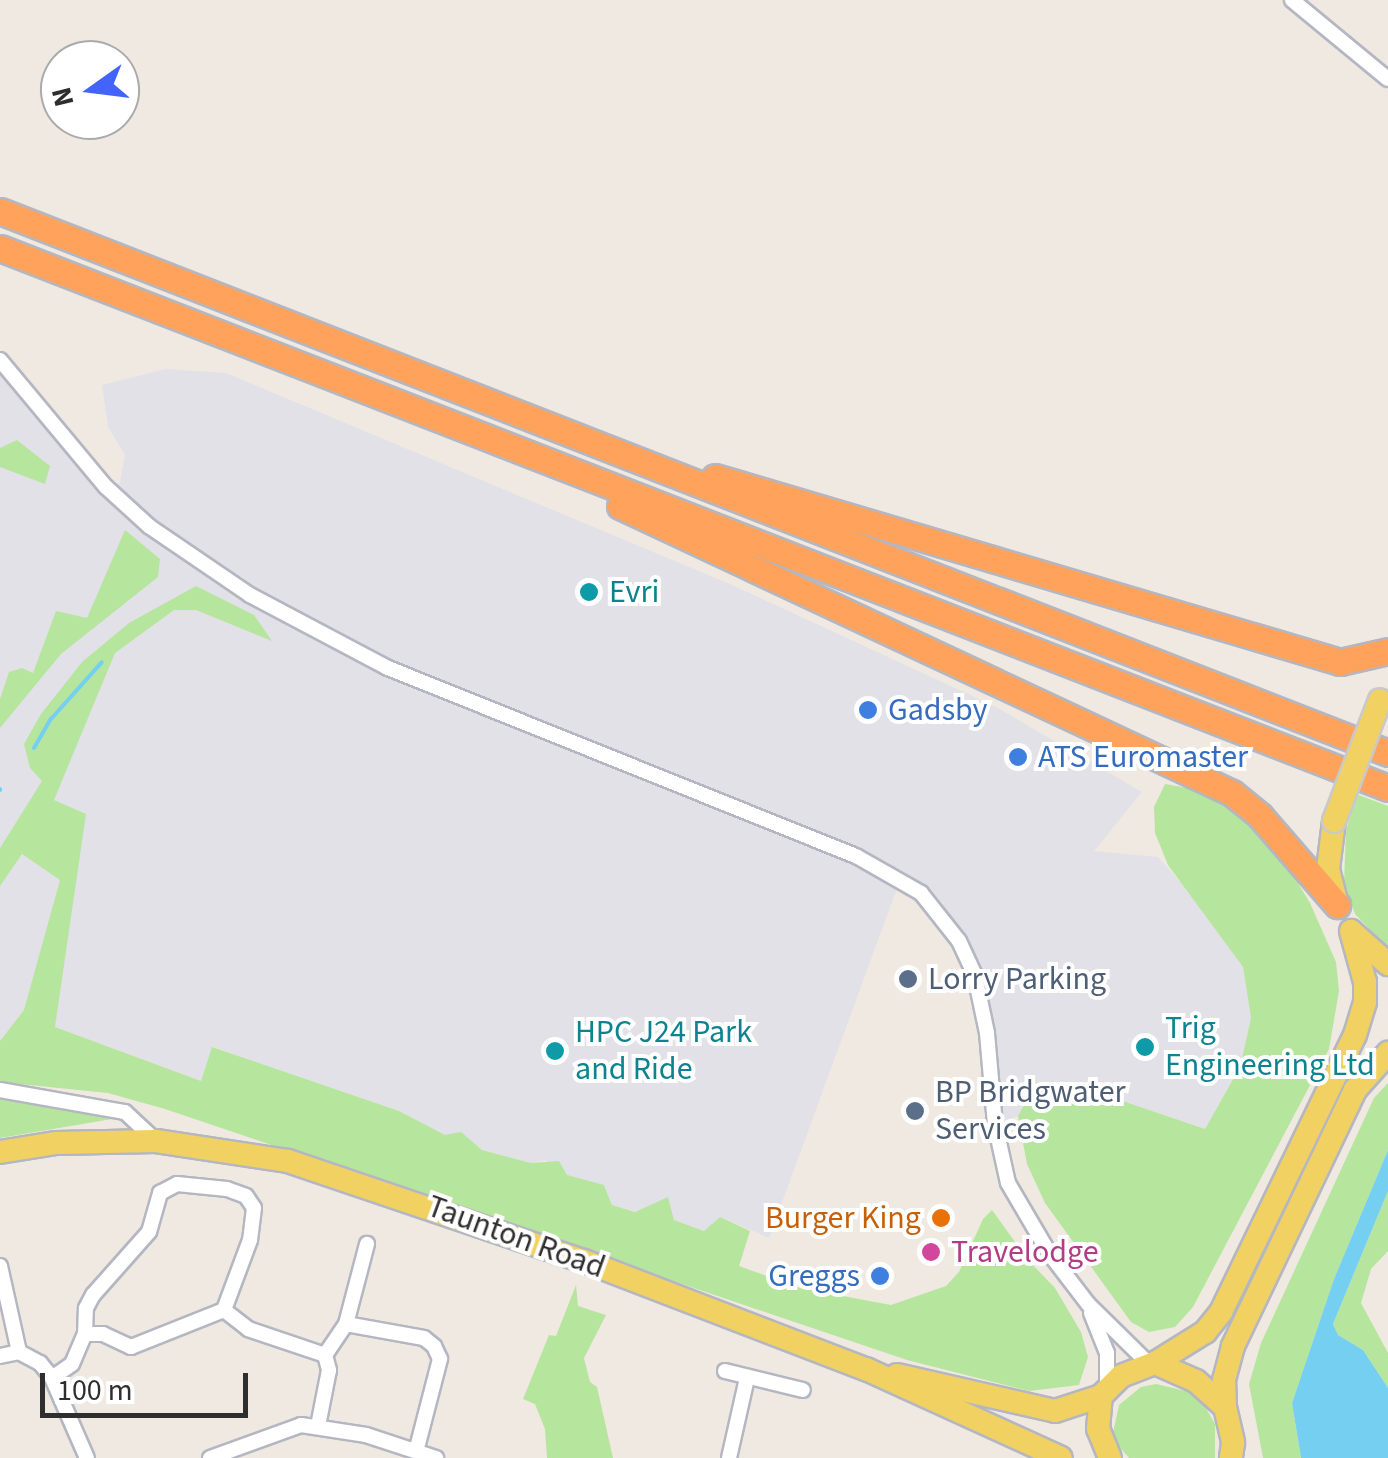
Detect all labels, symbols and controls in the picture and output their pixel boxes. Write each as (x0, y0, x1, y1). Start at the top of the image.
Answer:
north arrow (40, 40, 140, 140)
text: N (41, 83, 84, 111)
place label: Evri (609, 573, 659, 611)
marker: Evri (578, 581, 600, 603)
place label: Gadsby (888, 691, 988, 729)
marker: Gadsby (857, 699, 879, 721)
place label: ATS Euromaster (1038, 738, 1248, 776)
marker: ATS Euromaster (1007, 746, 1029, 768)
place label: Lorry Parking (928, 960, 1106, 998)
marker: Lorry Parking (897, 968, 919, 990)
place label: Trig Engineering Ltd (1165, 1010, 1375, 1085)
place label: HPC J24 Park and Ride (575, 1014, 752, 1089)
marker: Trig Engineering Ltd (1134, 1036, 1156, 1058)
marker: HPC J24 Park and Ride (544, 1040, 566, 1062)
place label: BP Bridgwater Services (935, 1074, 1126, 1149)
marker: BP Bridgwater Services (904, 1100, 926, 1122)
street label: Taunton Road (422, 1187, 610, 1287)
place label: Burger King (765, 1199, 921, 1237)
marker: Burger King (930, 1207, 952, 1229)
place label: Travelodge (951, 1233, 1099, 1271)
marker: Travelodge (920, 1241, 942, 1263)
place label: Greggs (768, 1257, 860, 1295)
marker: Greggs (869, 1265, 891, 1287)
scale bar (45, 1353, 252, 1415)
text: 100 m (57, 1369, 133, 1412)

